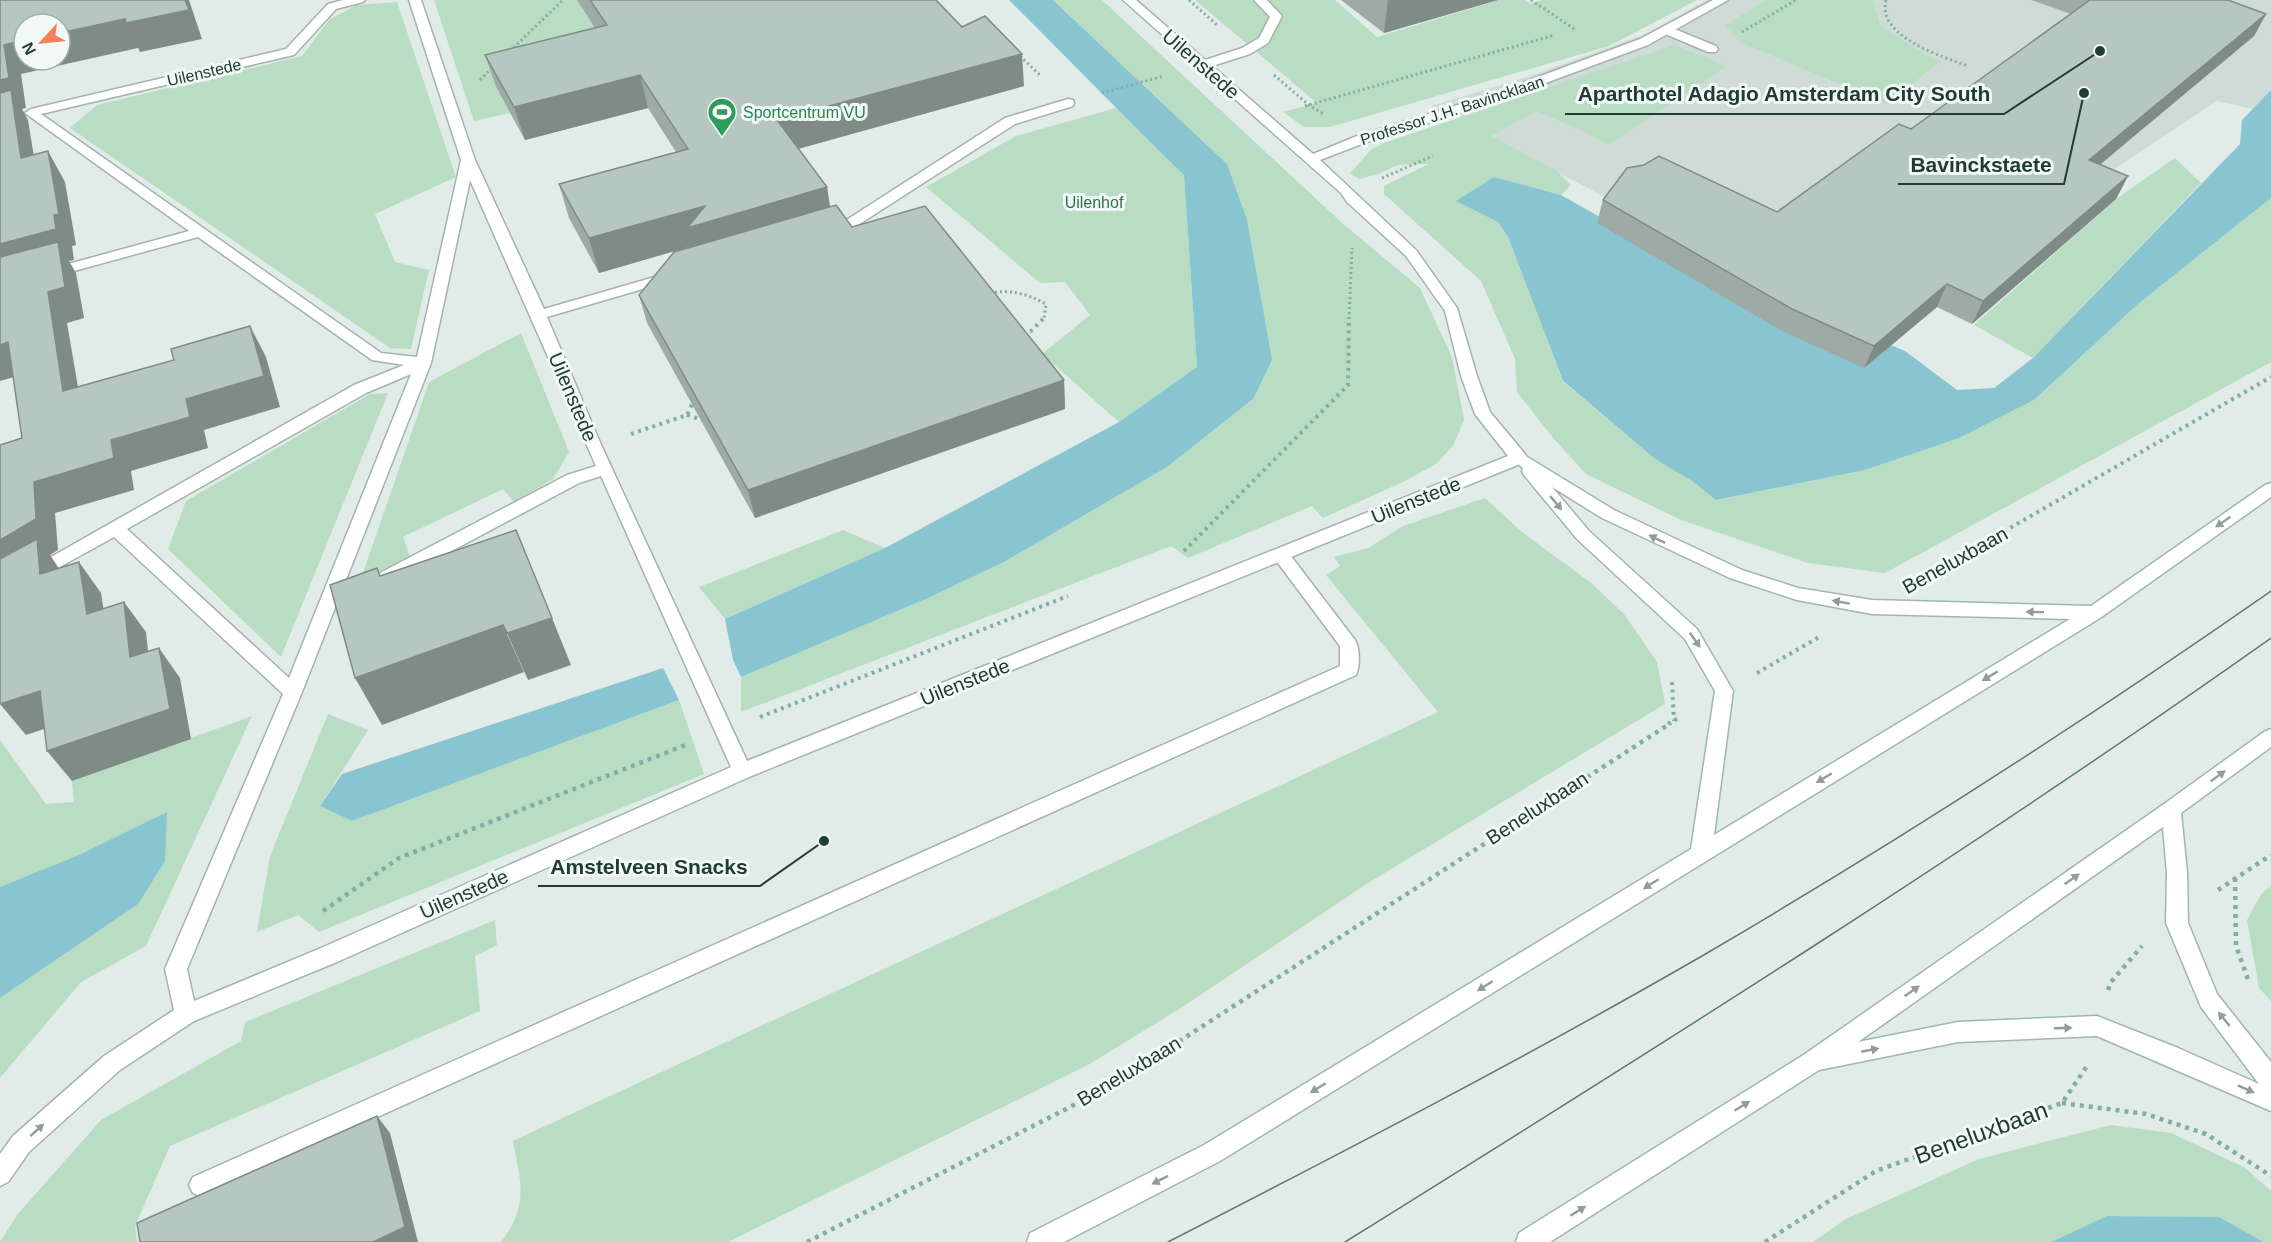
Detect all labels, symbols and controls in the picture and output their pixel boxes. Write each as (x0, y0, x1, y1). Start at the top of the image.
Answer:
north arrow (12, 12, 72, 72)
street label: Uilenstede (1158, 25, 1244, 103)
text: N (19, 40, 39, 58)
street label: Uilenstede (165, 56, 243, 89)
street label: Professor J.H. Bavincklaan (1358, 73, 1546, 148)
callout: Aparthotel Adagio Amsterdam City South (1565, 75, 2004, 114)
text: Aparthotel Adagio Amsterdam City South (1578, 82, 1990, 105)
sports icon: Sportcentrum VU (706, 96, 738, 138)
place label: Sportcentrum VU (743, 104, 866, 121)
callout: Bavinckstaete (1898, 145, 2064, 184)
text: Bavinckstaete (1910, 153, 2052, 176)
park label: Uilenhof (1065, 194, 1124, 211)
street label: Uilenstede (544, 349, 602, 445)
street label: Uilenstede (1368, 472, 1464, 528)
one-way arrow (1550, 496, 1562, 511)
one-way arrow (2215, 516, 2231, 528)
street label: Beneluxbaan (1899, 522, 2011, 598)
one-way arrow (1649, 534, 1666, 543)
one-way arrow (1831, 597, 1850, 606)
one-way arrow (2026, 607, 2045, 616)
one-way arrow (1689, 632, 1700, 648)
street label: Uilenstede (917, 654, 1013, 710)
one-way arrow (1982, 671, 1998, 682)
street label: Beneluxbaan (1482, 767, 1592, 849)
one-way arrow (2209, 770, 2225, 782)
one-way arrow (1816, 772, 1832, 783)
callout: Amstelveen Snacks (538, 847, 760, 886)
text: Amstelveen Snacks (550, 855, 748, 878)
street label: Uilenstede (416, 865, 512, 923)
one-way arrow (2064, 874, 2080, 886)
one-way arrow (1643, 878, 1659, 889)
one-way arrow (1477, 980, 1493, 991)
one-way arrow (1904, 985, 1920, 997)
one-way arrow (2218, 1011, 2230, 1026)
one-way arrow (2054, 1023, 2073, 1032)
street label: Beneluxbaan (1073, 1031, 1185, 1111)
one-way arrow (1861, 1044, 1879, 1054)
one-way arrow (1310, 1083, 1326, 1094)
one-way arrow (2237, 1084, 2254, 1093)
street label: Beneluxbaan (1910, 1096, 2051, 1169)
one-way arrow (1734, 1101, 1750, 1112)
one-way arrow (29, 1124, 44, 1137)
one-way arrow (1152, 1175, 1169, 1185)
one-way arrow (1569, 1205, 1586, 1216)

